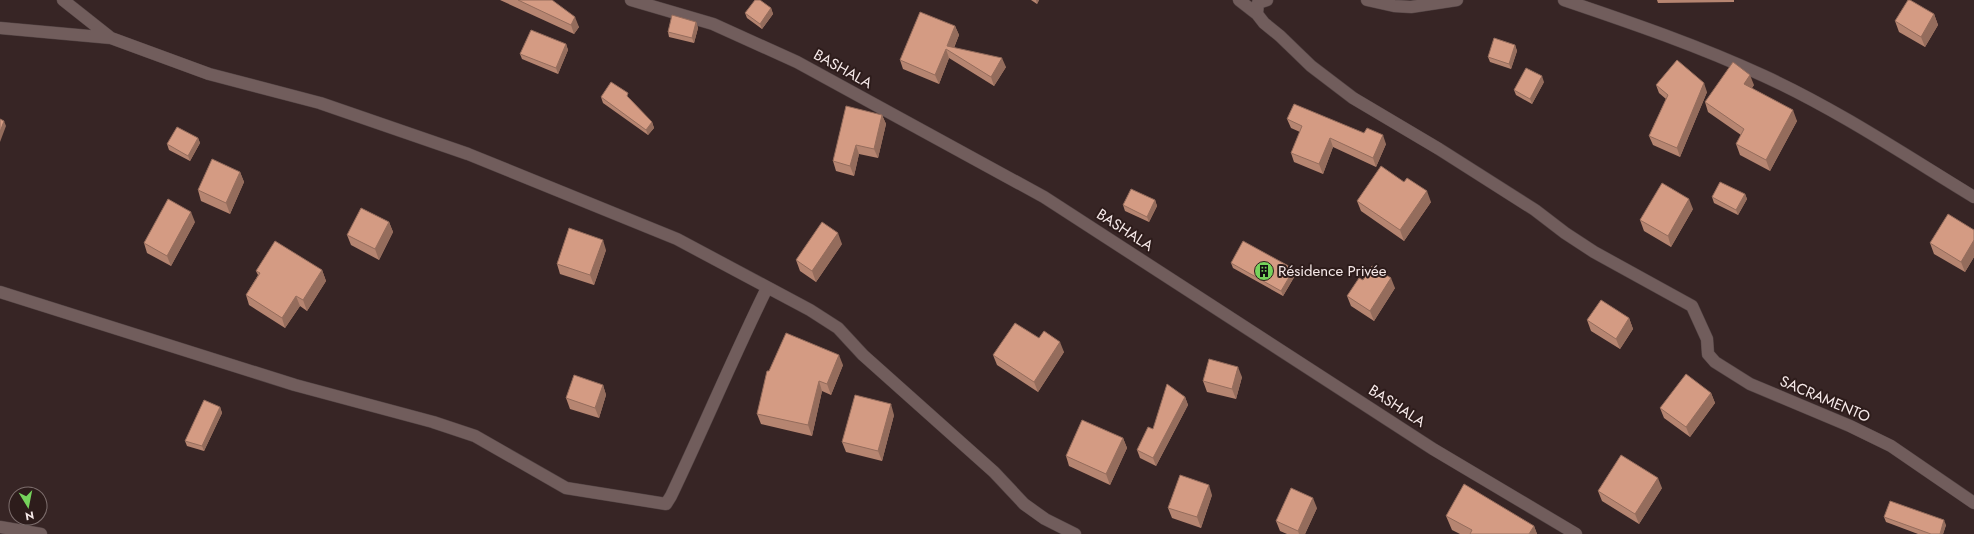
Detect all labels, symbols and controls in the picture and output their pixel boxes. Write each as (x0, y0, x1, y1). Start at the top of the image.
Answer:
street label: BASHALA (810, 44, 876, 94)
street label: BASHALA (1092, 203, 1158, 257)
building icon: Résidence Privée (1253, 260, 1275, 282)
place label: Résidence Privée (1278, 260, 1387, 282)
street label: SACRAMENTO (1776, 370, 1874, 428)
street label: BASHALA (1364, 379, 1430, 433)
north arrow (8, 486, 48, 526)
text: N (24, 507, 35, 524)

